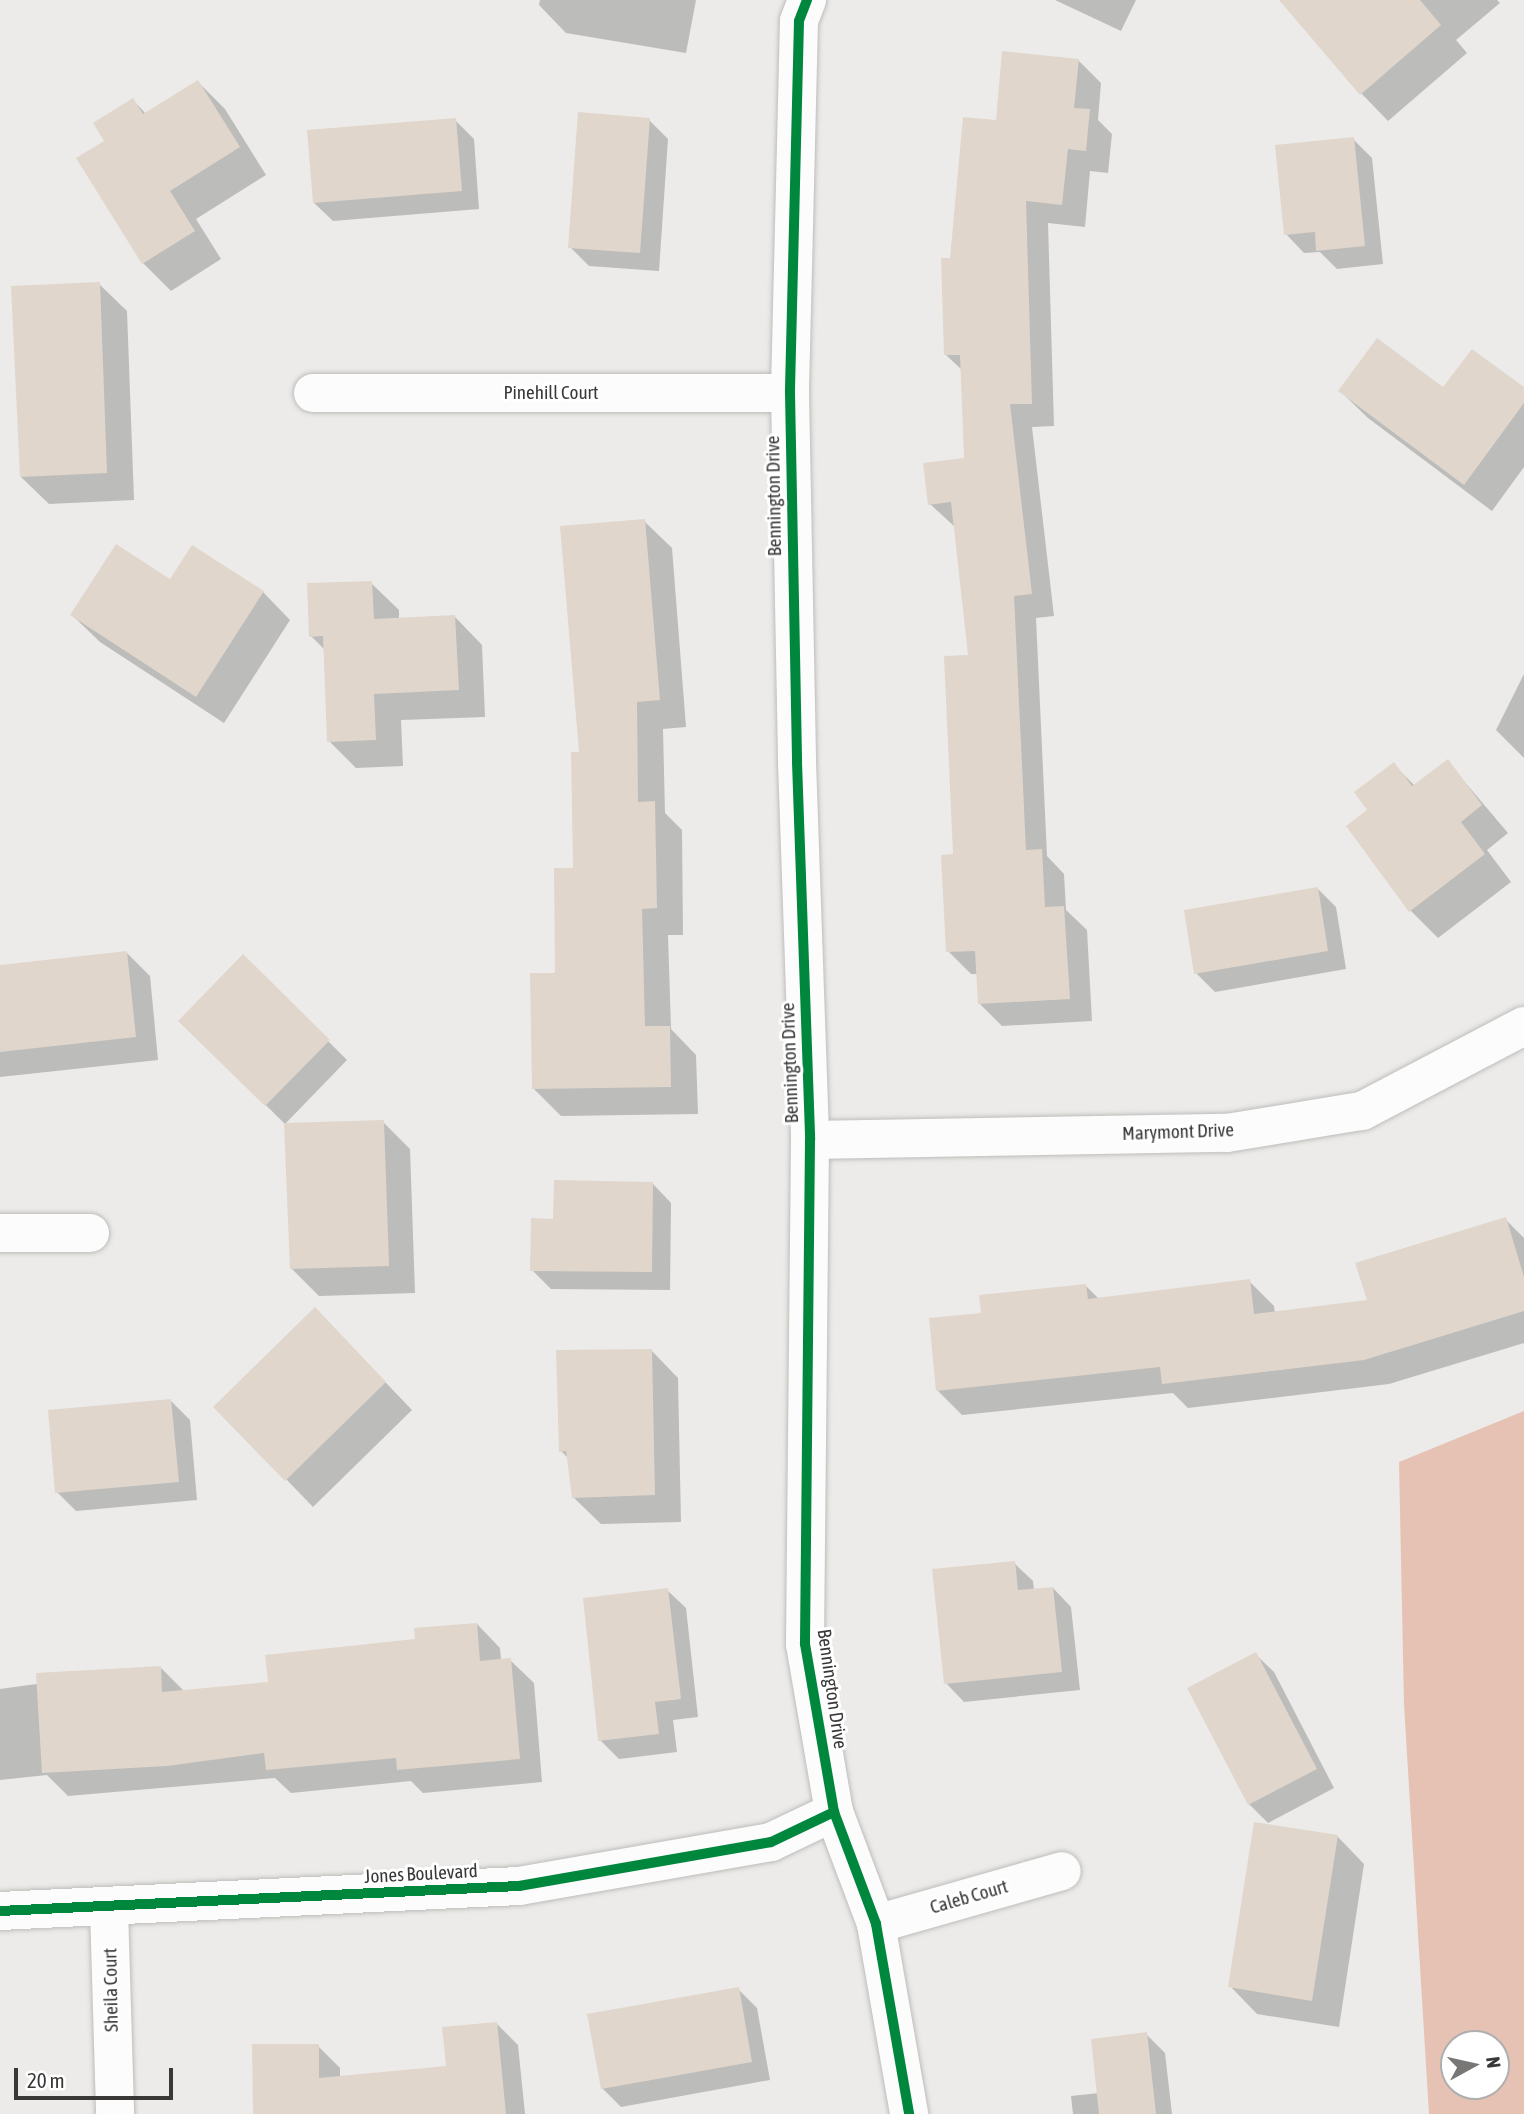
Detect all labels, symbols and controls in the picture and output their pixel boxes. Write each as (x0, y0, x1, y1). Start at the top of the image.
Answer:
street label: Pinehill Court (504, 382, 598, 404)
street label: Bennington Drive (762, 435, 786, 557)
street label: Bennington Drive (777, 1002, 803, 1124)
street label: Marymont Drive (1122, 1119, 1234, 1145)
street label: Bennington Drive (812, 1628, 852, 1750)
street label: Jones Boulevard (364, 1860, 478, 1888)
street label: Caleb Court (927, 1875, 1011, 1919)
street label: Sheila Court (99, 1948, 123, 2032)
north arrow (1440, 2030, 1510, 2100)
scale bar (18, 2054, 177, 2098)
text: N (1482, 2055, 1505, 2069)
text: 20 m (27, 2068, 65, 2092)

